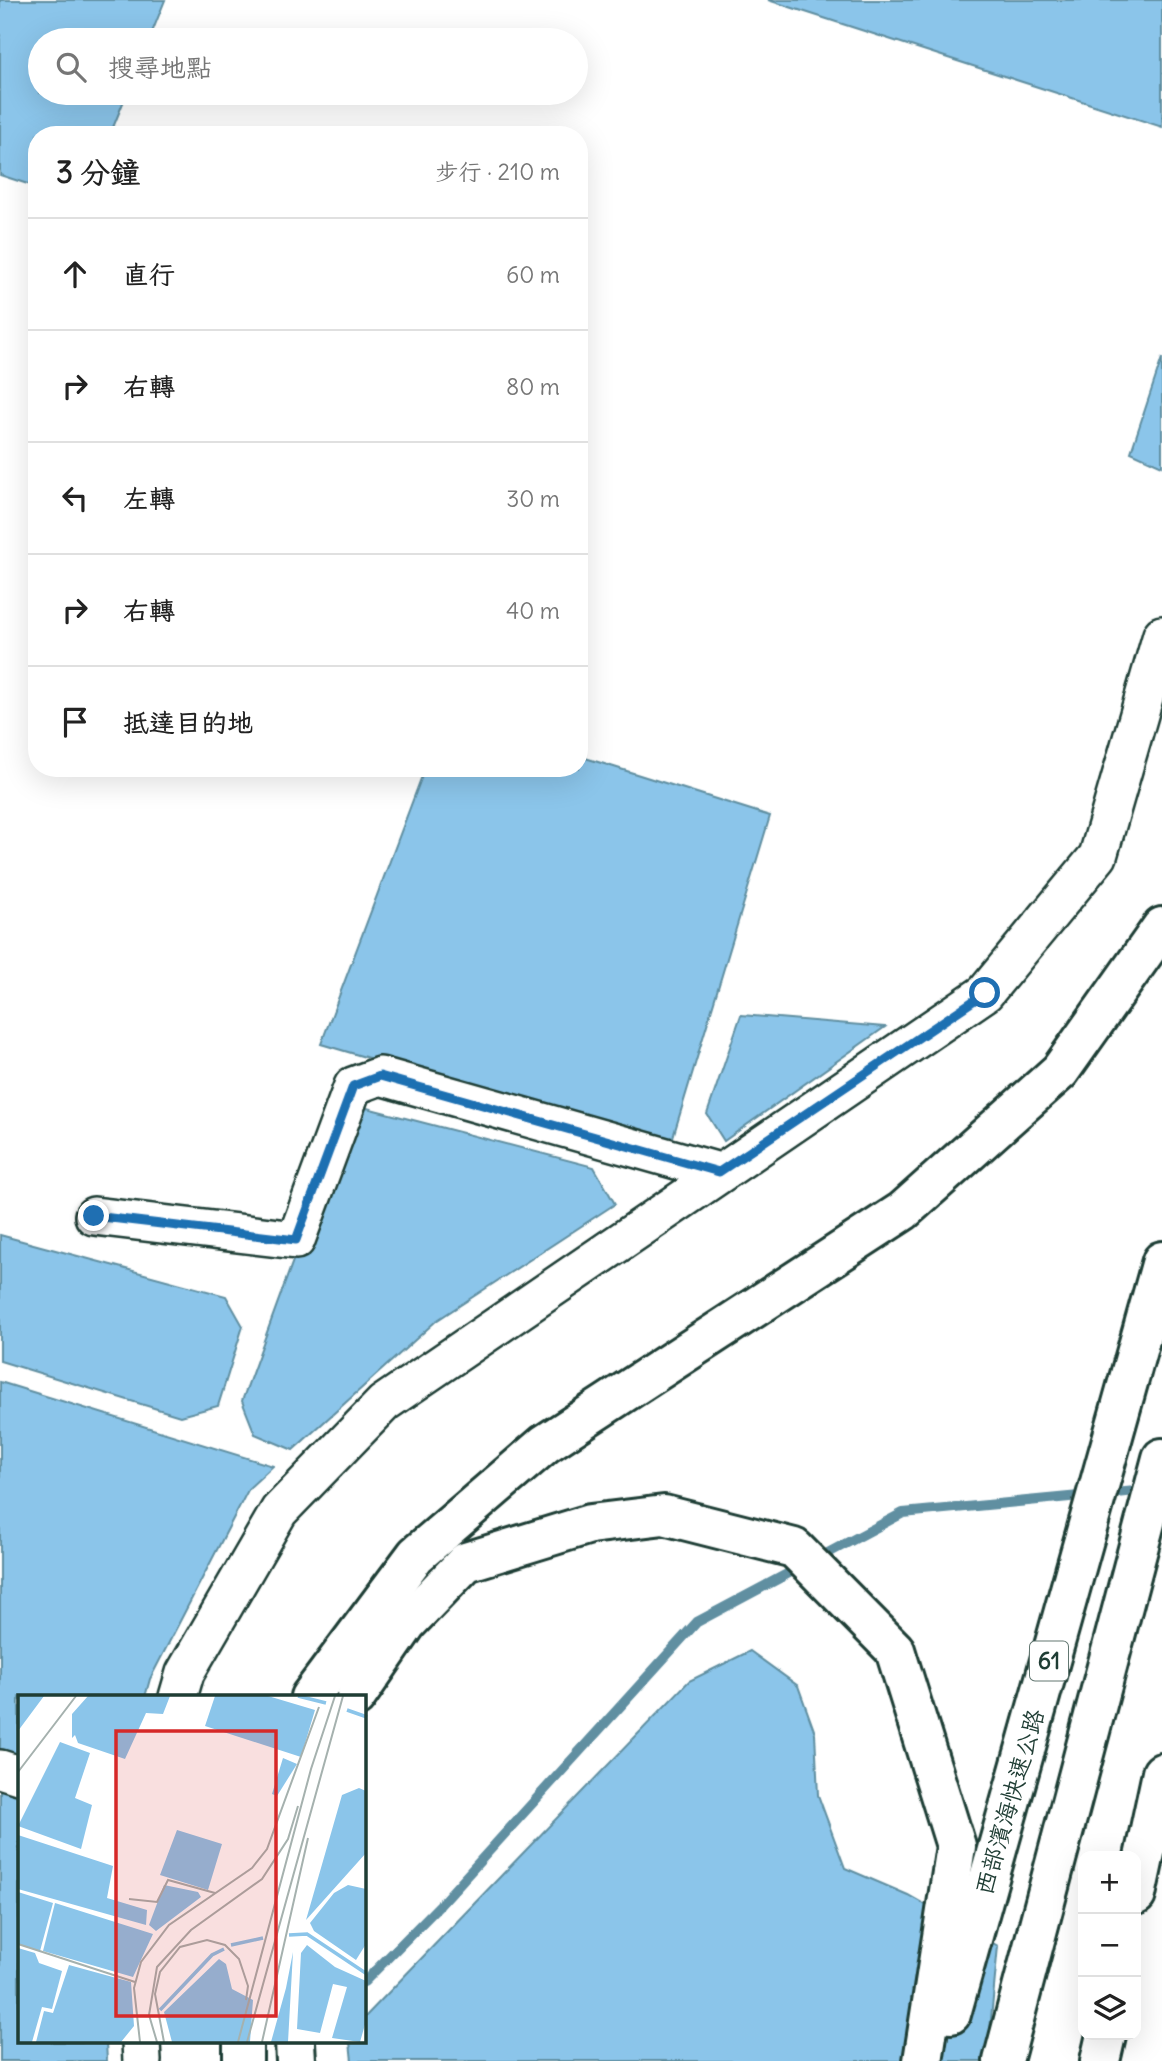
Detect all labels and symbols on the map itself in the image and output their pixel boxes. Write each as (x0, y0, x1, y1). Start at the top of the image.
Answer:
route start (969, 977, 1000, 1008)
route end (78, 1200, 109, 1231)
road number: 61 (1030, 1642, 1068, 1680)
inset map (18, 1695, 366, 2044)
street label: 西部濱海快速公路 (968, 1705, 1050, 1898)

